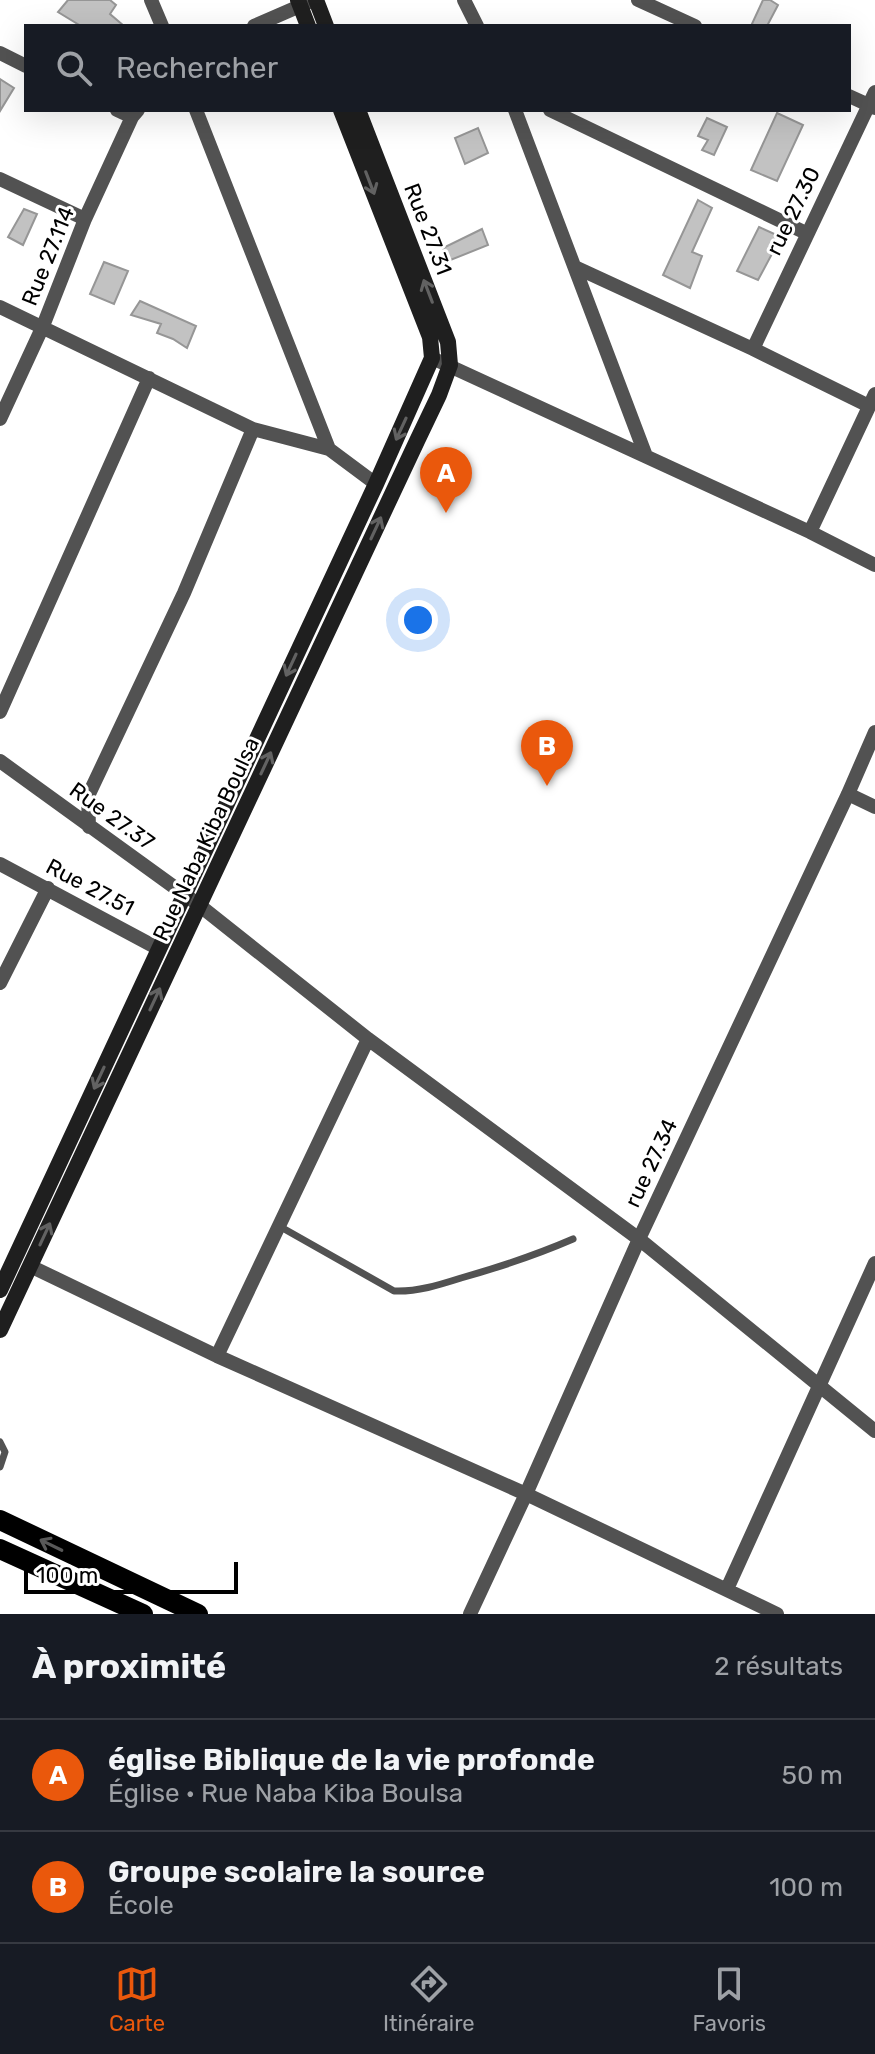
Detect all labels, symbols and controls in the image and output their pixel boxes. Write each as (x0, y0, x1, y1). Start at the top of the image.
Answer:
search box (24, 24, 851, 112)
icon: search (52, 46, 96, 90)
text: Rechercher (116, 50, 278, 86)
street label: rue 27.30 (760, 162, 826, 260)
one-way arrow (364, 170, 378, 195)
street label: Rue 27.31 (398, 179, 458, 279)
street label: Rue 27.114 (16, 202, 80, 310)
one-way arrow (420, 279, 434, 304)
one-way arrow (393, 417, 408, 441)
pin: A (420, 447, 472, 513)
one-way arrow (369, 516, 384, 540)
your location (398, 600, 438, 640)
one-way arrow (283, 653, 298, 677)
pin: B (521, 720, 573, 786)
street label: Rue Naba Kiba Boulsa (147, 733, 265, 945)
one-way arrow (259, 752, 274, 776)
street label: Rue 27.37 (64, 776, 160, 856)
street label: Rue 27.51 (41, 853, 139, 921)
one-way arrow (148, 987, 163, 1011)
one-way arrow (90, 1066, 105, 1090)
street label: rue 27.34 (619, 1114, 683, 1212)
one-way arrow (38, 1222, 53, 1246)
one-way arrow (40, 1537, 64, 1552)
scale bar (24, 1558, 238, 1594)
text: 100 m (36, 1562, 98, 1589)
text: À proximité (32, 1646, 226, 1687)
text: 2 résultats (714, 1651, 843, 1682)
text: église Biblique de la vie profonde (108, 1742, 595, 1778)
text: A (49, 1760, 67, 1791)
text: 50 m (782, 1760, 843, 1791)
text: Église · Rue Naba Kiba Boulsa (108, 1778, 463, 1809)
text: Groupe scolaire la source (108, 1854, 485, 1890)
text: B (49, 1872, 67, 1903)
text: 100 m (769, 1872, 843, 1903)
text: École (108, 1890, 174, 1921)
tab: Carte (109, 1962, 165, 2037)
tab: Itinéraire (383, 1962, 475, 2037)
tab: Favoris (693, 1962, 766, 2037)

